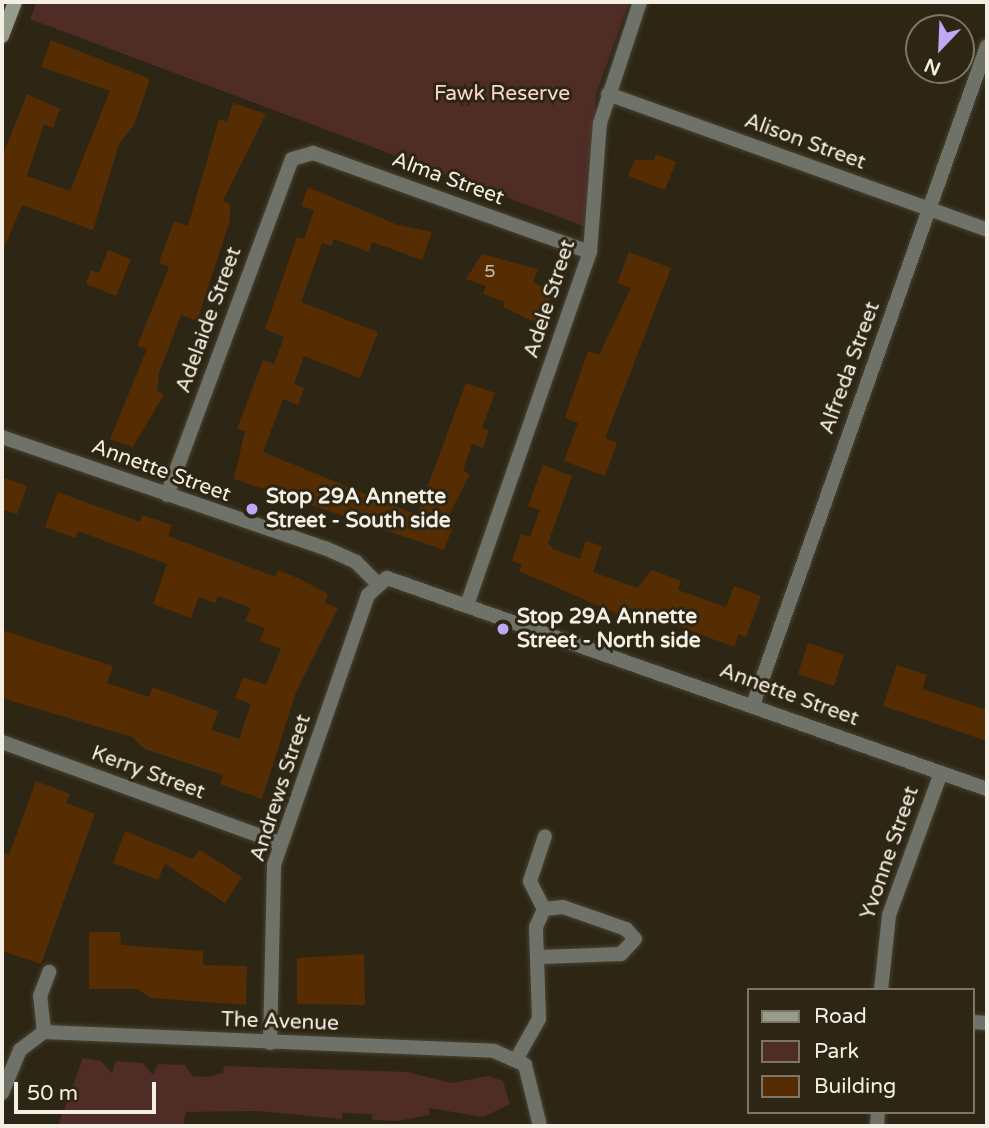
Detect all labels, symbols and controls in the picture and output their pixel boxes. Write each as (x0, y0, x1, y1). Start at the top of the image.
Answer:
north arrow (905, 14, 975, 84)
text: N (921, 53, 944, 80)
park label: Fawk Reserve (434, 81, 570, 107)
street label: Alison Street (741, 108, 869, 176)
street label: Alma Street (389, 147, 507, 211)
street label: Adele Street (519, 237, 581, 361)
street label: Adelaide Street (171, 244, 247, 396)
house number: 5 (484, 260, 496, 282)
street label: Alfreda Street (814, 298, 886, 438)
street label: Annette Street (88, 434, 234, 508)
place label: Stop 29A Annette Street - South side (266, 484, 451, 534)
marker: Stop 29A Annette Street - South side (244, 501, 260, 517)
place label: Stop 29A Annette Street - North side (517, 604, 701, 654)
marker: Stop 29A Annette Street - North side (495, 621, 511, 637)
street label: Annette Street (716, 658, 862, 732)
street label: Andrews Street (245, 711, 317, 865)
street label: Kerry Street (88, 741, 208, 805)
street label: Yvonne Street (855, 783, 925, 923)
legend (748, 988, 975, 1114)
text: Road (814, 1004, 867, 1029)
street label: The Avenue (221, 1007, 339, 1037)
text: Park (814, 1039, 859, 1064)
scale bar (18, 1068, 159, 1112)
text: Building (814, 1074, 896, 1099)
text: 50 m (27, 1081, 78, 1106)

